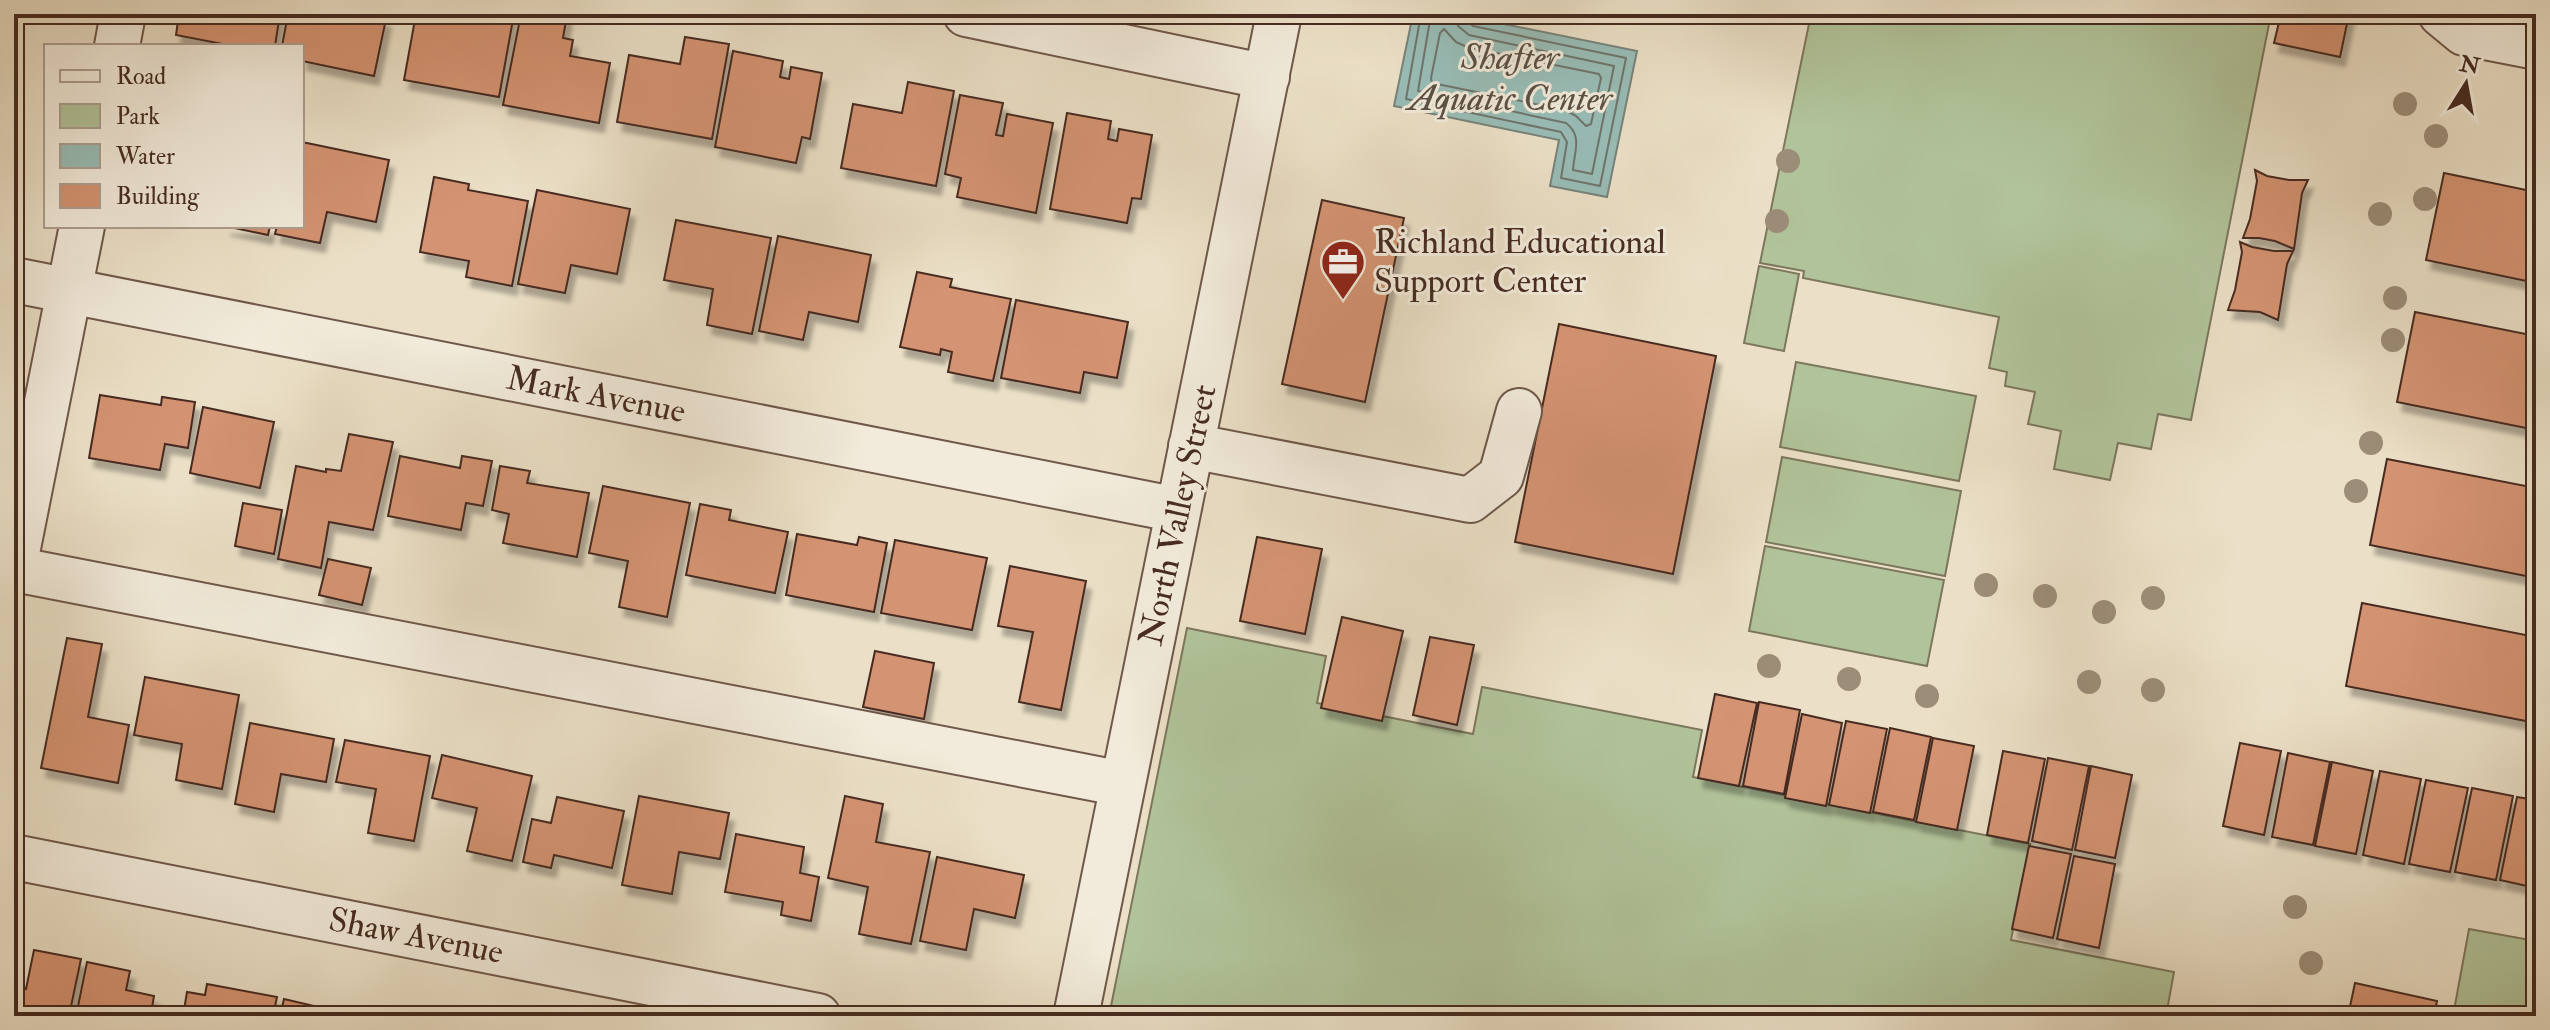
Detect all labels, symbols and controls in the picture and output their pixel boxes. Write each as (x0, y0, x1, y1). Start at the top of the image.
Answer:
water label: Shafter Aquatic Center (1404, 35, 1614, 121)
legend (44, 44, 304, 228)
north arrow (2426, 44, 2506, 124)
text: N (2456, 50, 2482, 81)
text: Road (116, 61, 166, 92)
text: Park (116, 101, 160, 132)
text: Water (115, 141, 175, 172)
text: Building (116, 181, 200, 212)
place label: Richland Educational Support Center (1374, 221, 1666, 303)
office icon: Richland Educational Support Center (1319, 238, 1367, 301)
street label: Mark Avenue (503, 357, 689, 433)
street label: North Valley Street (1129, 381, 1227, 649)
street label: Shaw Avenue (325, 898, 507, 974)

